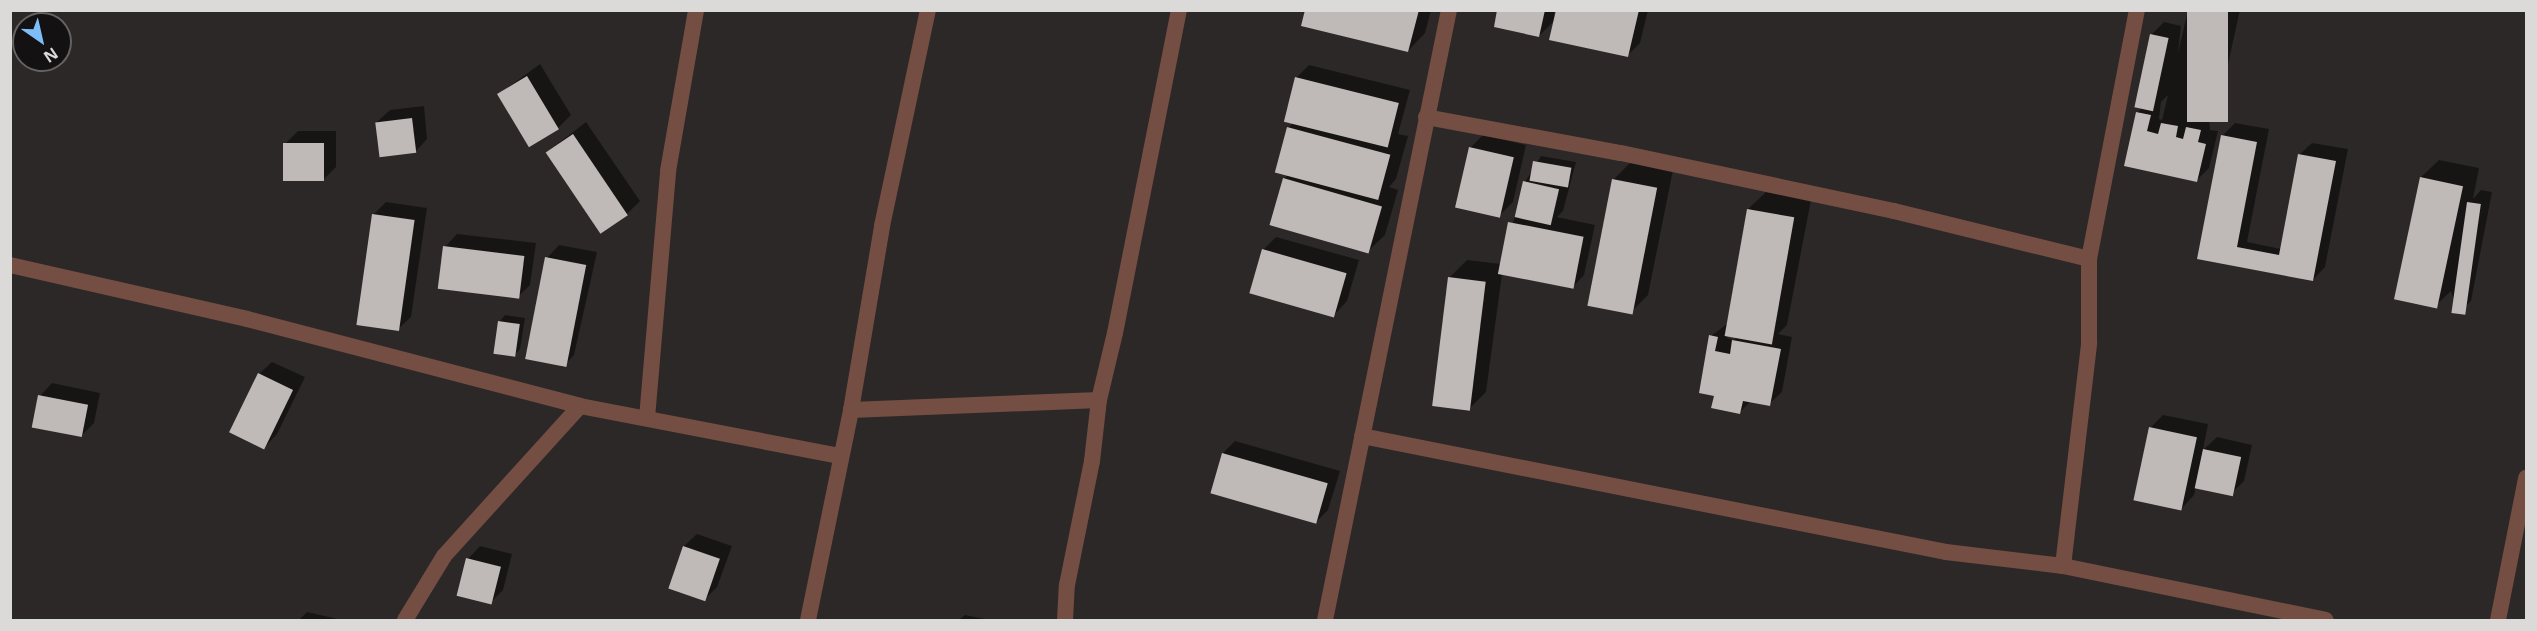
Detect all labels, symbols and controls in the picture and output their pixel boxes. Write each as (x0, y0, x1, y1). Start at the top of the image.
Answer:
north arrow (12, 12, 72, 72)
text: N (39, 43, 62, 68)

